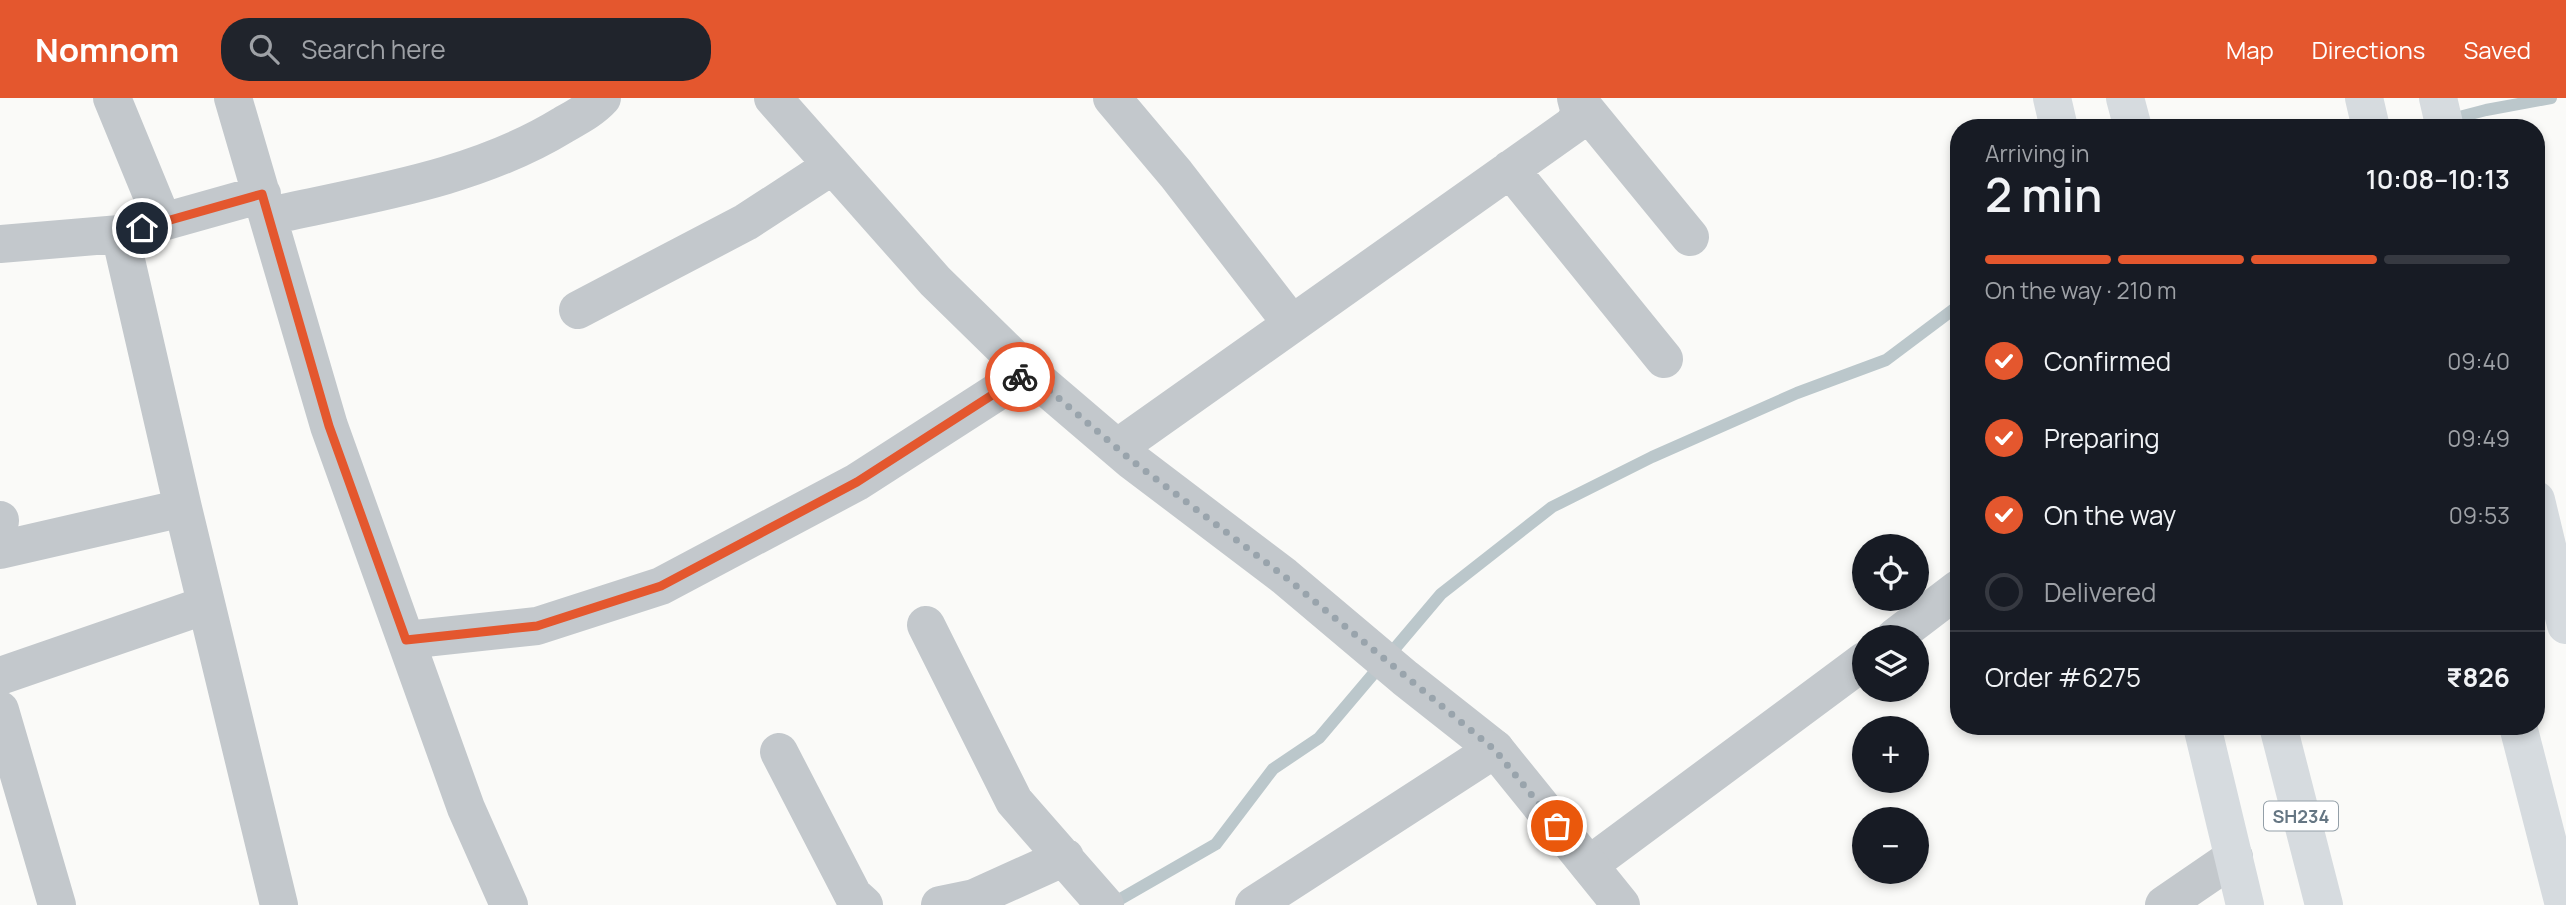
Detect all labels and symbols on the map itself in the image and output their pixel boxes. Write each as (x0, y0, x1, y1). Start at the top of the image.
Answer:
pin (112, 198, 172, 258)
courier (985, 342, 1055, 412)
pin (1527, 796, 1587, 856)
road number: SH234 (2264, 802, 2338, 830)

